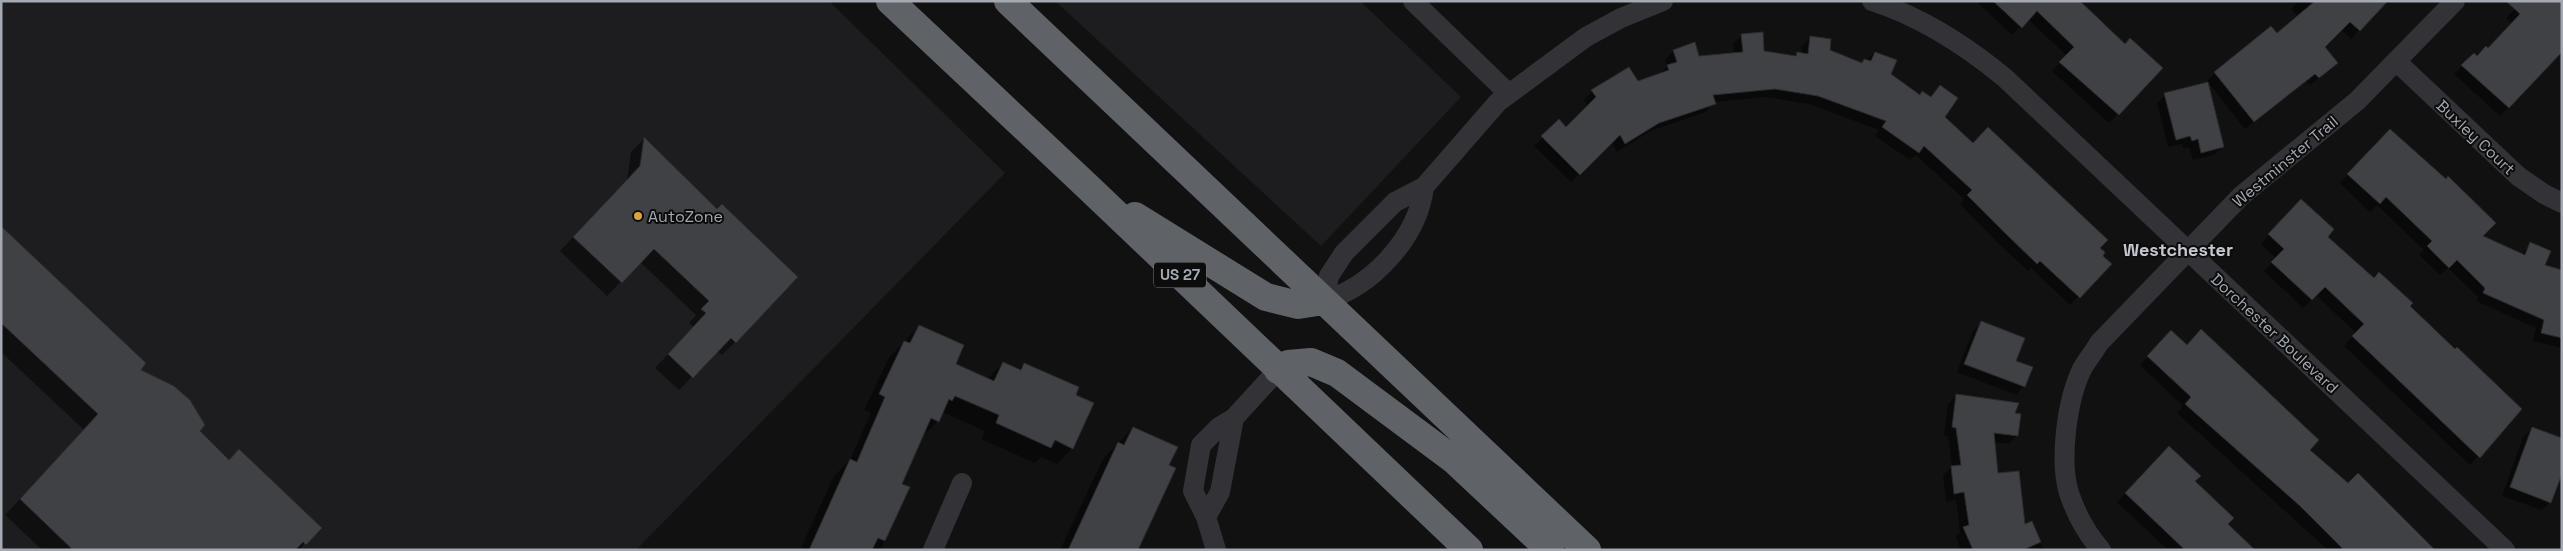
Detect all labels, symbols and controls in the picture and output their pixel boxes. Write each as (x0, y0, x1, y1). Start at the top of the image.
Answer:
street label: Buxley Court (2432, 95, 2520, 179)
street label: Westminster Trail (2228, 111, 2343, 212)
place label: AutoZone (648, 206, 723, 227)
marker: AutoZone (632, 210, 644, 222)
district label: Westchester (2123, 238, 2233, 261)
road number: US 27 (1154, 262, 1206, 288)
street label: Dorchester Boulevard (2206, 269, 2343, 398)

